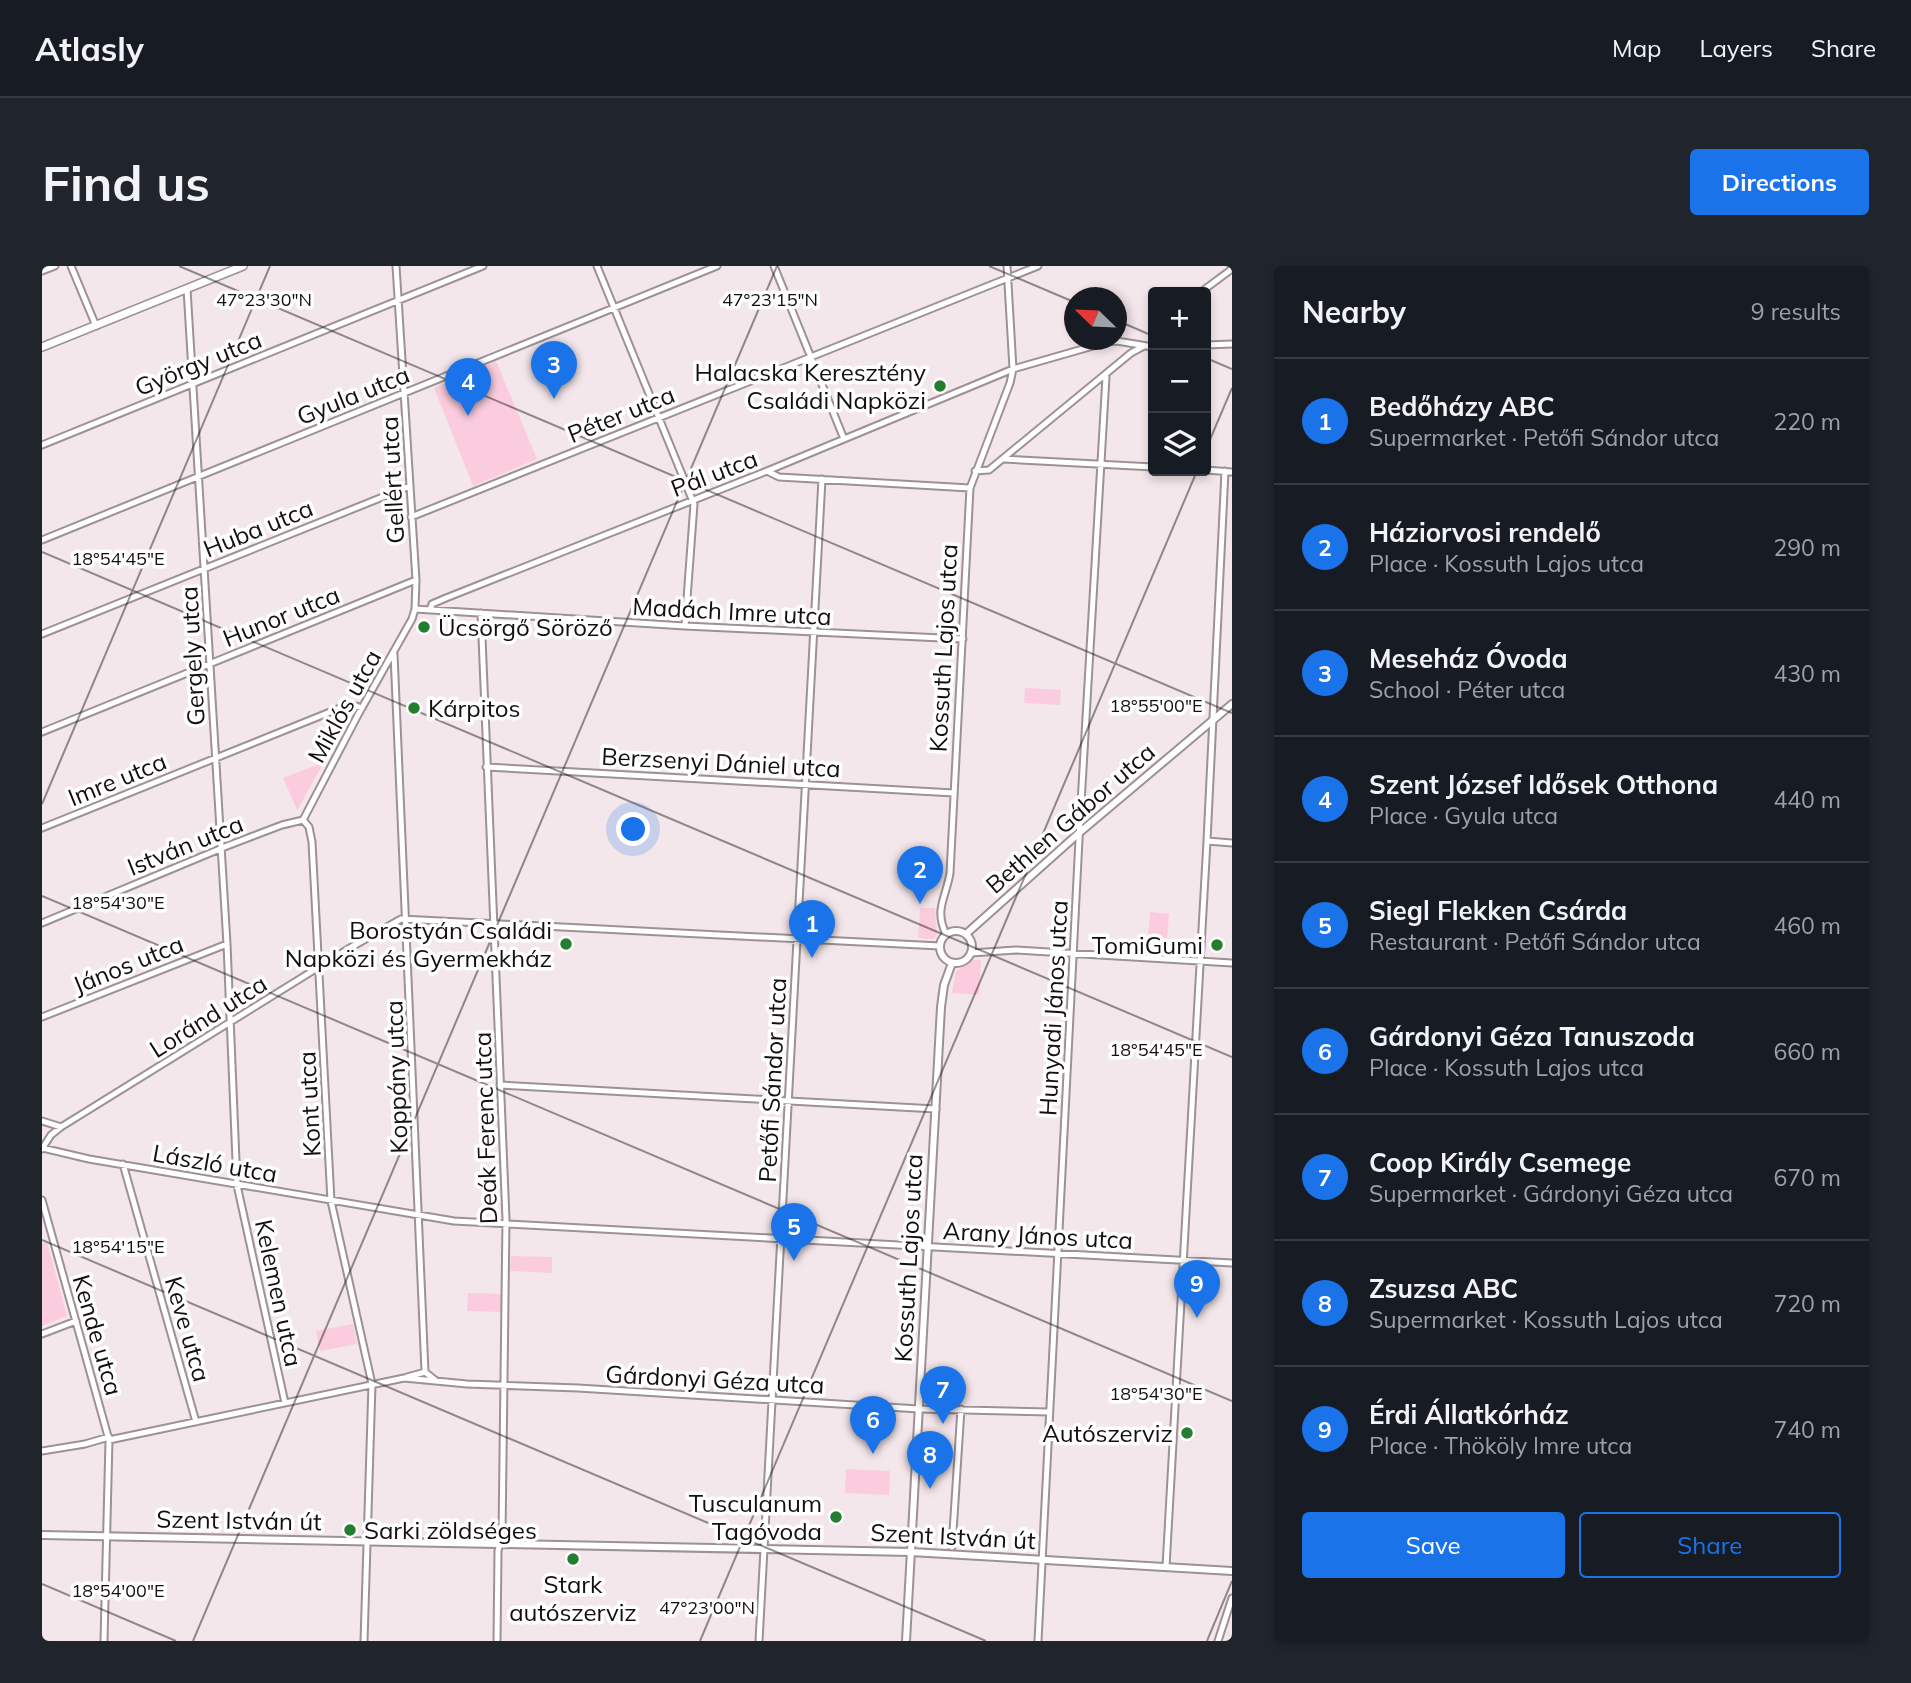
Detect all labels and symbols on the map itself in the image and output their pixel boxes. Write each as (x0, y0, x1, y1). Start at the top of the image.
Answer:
north arrow (1064, 287, 1127, 350)
text: 47°23'30"N (216, 288, 312, 311)
text: 47°23'15"N (722, 288, 818, 311)
street label: György utca (130, 324, 266, 402)
pin: 3 (531, 341, 577, 399)
place label: Halacska Keresztény Családi Napközi (695, 357, 926, 415)
pin: 4 (445, 358, 491, 416)
street label: Gyula utca (292, 359, 414, 431)
marker: Halacska Keresztény Családi Napközi (932, 378, 948, 394)
street label: Péter utca (563, 379, 679, 449)
street label: Gellért utca (374, 416, 410, 544)
street label: Pál utca (666, 443, 762, 503)
street label: Huba utca (199, 492, 317, 564)
street label: Kossuth Lajos utca (923, 543, 963, 753)
text: 18°54'45"E (71, 547, 165, 570)
street label: Hunor utca (218, 579, 344, 653)
street label: Gergely utca (173, 585, 211, 727)
street label: Madách Imre utca (632, 591, 832, 631)
place label: Ücsörgő Söröző (438, 612, 613, 642)
marker: Ücsörgő Söröző (416, 619, 432, 635)
street label: Miklós utca (301, 644, 387, 768)
place label: Kárpitos (428, 693, 520, 723)
text: 18°55'00"E (1109, 694, 1203, 717)
marker: Kárpitos (406, 700, 422, 716)
street label: Bethlen Gábor utca (979, 736, 1161, 900)
street label: Berzsenyi Dániel utca (601, 741, 841, 783)
street label: Imre utca (63, 746, 171, 812)
street label: István utca (123, 808, 247, 882)
your location (616, 812, 650, 846)
pin: 2 (897, 846, 943, 904)
text: 18°54'30"E (71, 891, 165, 914)
street label: Hunyadi János utca (1032, 899, 1074, 1117)
pin: 1 (789, 900, 835, 958)
place label: Borostyán Családi Napközi és Gyermekház (285, 915, 552, 973)
street label: János utca (68, 928, 188, 1000)
place label: TomiGumi (1092, 930, 1203, 960)
marker: Borostyán Családi Napközi és Gyermekház (558, 936, 574, 952)
marker: TomiGumi (1209, 937, 1225, 953)
street label: Loránd utca (144, 968, 272, 1064)
street label: Petőfi Sándor utca (752, 977, 792, 1183)
street label: Koppány utca (378, 1000, 414, 1154)
street label: Deák Ferenc utca (467, 1031, 503, 1225)
text: 18°54'45"E (1109, 1038, 1203, 1061)
street label: Kont utca (291, 1050, 327, 1158)
street label: László utca (150, 1137, 280, 1189)
street label: Kossuth Lajos utca (888, 1153, 928, 1363)
pin: 5 (771, 1203, 817, 1261)
street label: Arany János utca (942, 1215, 1134, 1255)
street label: Kelemen utca (249, 1217, 309, 1369)
text: 18°54'15"E (71, 1235, 165, 1258)
pin: 9 (1174, 1260, 1220, 1318)
street label: Kende utca (66, 1271, 130, 1399)
street label: Keve utca (159, 1273, 217, 1385)
street label: Gárdonyi Géza utca (605, 1358, 825, 1400)
pin: 7 (920, 1366, 966, 1424)
text: 18°54'30"E (1109, 1382, 1203, 1405)
pin: 6 (850, 1396, 896, 1454)
place label: Autószerviz (1042, 1418, 1173, 1448)
marker: Autószerviz (1179, 1425, 1195, 1441)
pin: 8 (907, 1431, 953, 1489)
place label: Tusculanum Tagóvoda (689, 1488, 822, 1546)
street label: Szent István út (156, 1504, 322, 1536)
marker: Tusculanum Tagóvoda (828, 1509, 844, 1525)
place label: Sarki zöldséges (364, 1515, 537, 1545)
street label: Szent István út (870, 1517, 1036, 1555)
marker: Sarki zöldséges (342, 1522, 358, 1538)
marker: Stark autószerviz (565, 1551, 581, 1567)
place label: Stark autószerviz (509, 1569, 637, 1627)
text: 18°54'00"E (71, 1579, 165, 1602)
text: 47°23'00"N (659, 1596, 755, 1619)

